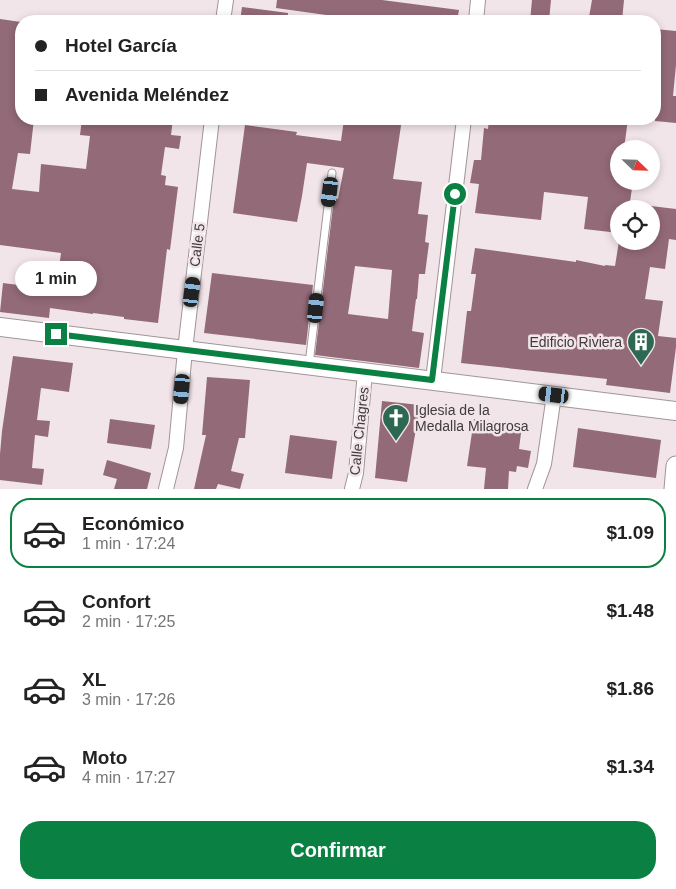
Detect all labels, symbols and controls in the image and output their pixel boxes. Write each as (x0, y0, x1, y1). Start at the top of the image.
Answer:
text: Hotel García (65, 35, 177, 56)
text: Avenida Meléndez (65, 84, 229, 105)
north arrow (610, 140, 660, 190)
map controls (610, 140, 660, 250)
car (320, 176, 339, 208)
route start (444, 183, 466, 205)
button: locate (610, 200, 660, 250)
street label: Calle 5 (186, 222, 208, 268)
callout: 1 min (15, 262, 97, 296)
text: 1 min (35, 270, 77, 287)
car (182, 276, 201, 308)
car (306, 292, 325, 324)
route end (45, 323, 67, 345)
building icon: Edificio Riviera (626, 327, 656, 366)
place label: Edificio Riviera (529, 334, 622, 350)
car (173, 373, 190, 405)
street label: Calle Chagres (346, 386, 372, 476)
car (538, 386, 569, 404)
place label: Iglesia de la Medalla Milagrosa (415, 402, 529, 434)
church icon: Iglesia de la Medalla Milagrosa (381, 403, 411, 442)
icon: car (22, 511, 67, 556)
text: Económico (82, 513, 184, 534)
text: $1.09 (606, 522, 654, 543)
text: 1 min · 17:24 (82, 535, 175, 552)
icon: car (22, 589, 67, 634)
text: Confort (82, 591, 151, 612)
text: $1.48 (606, 600, 654, 621)
text: 2 min · 17:25 (82, 613, 175, 630)
icon: car (22, 667, 67, 712)
text: XL (82, 669, 106, 690)
text: $1.86 (606, 678, 654, 699)
text: 3 min · 17:26 (82, 691, 175, 708)
icon: car (22, 745, 67, 790)
text: Moto (82, 747, 127, 768)
text: $1.34 (606, 756, 654, 777)
text: 4 min · 17:27 (82, 769, 175, 786)
button: Confirmar (20, 821, 656, 879)

